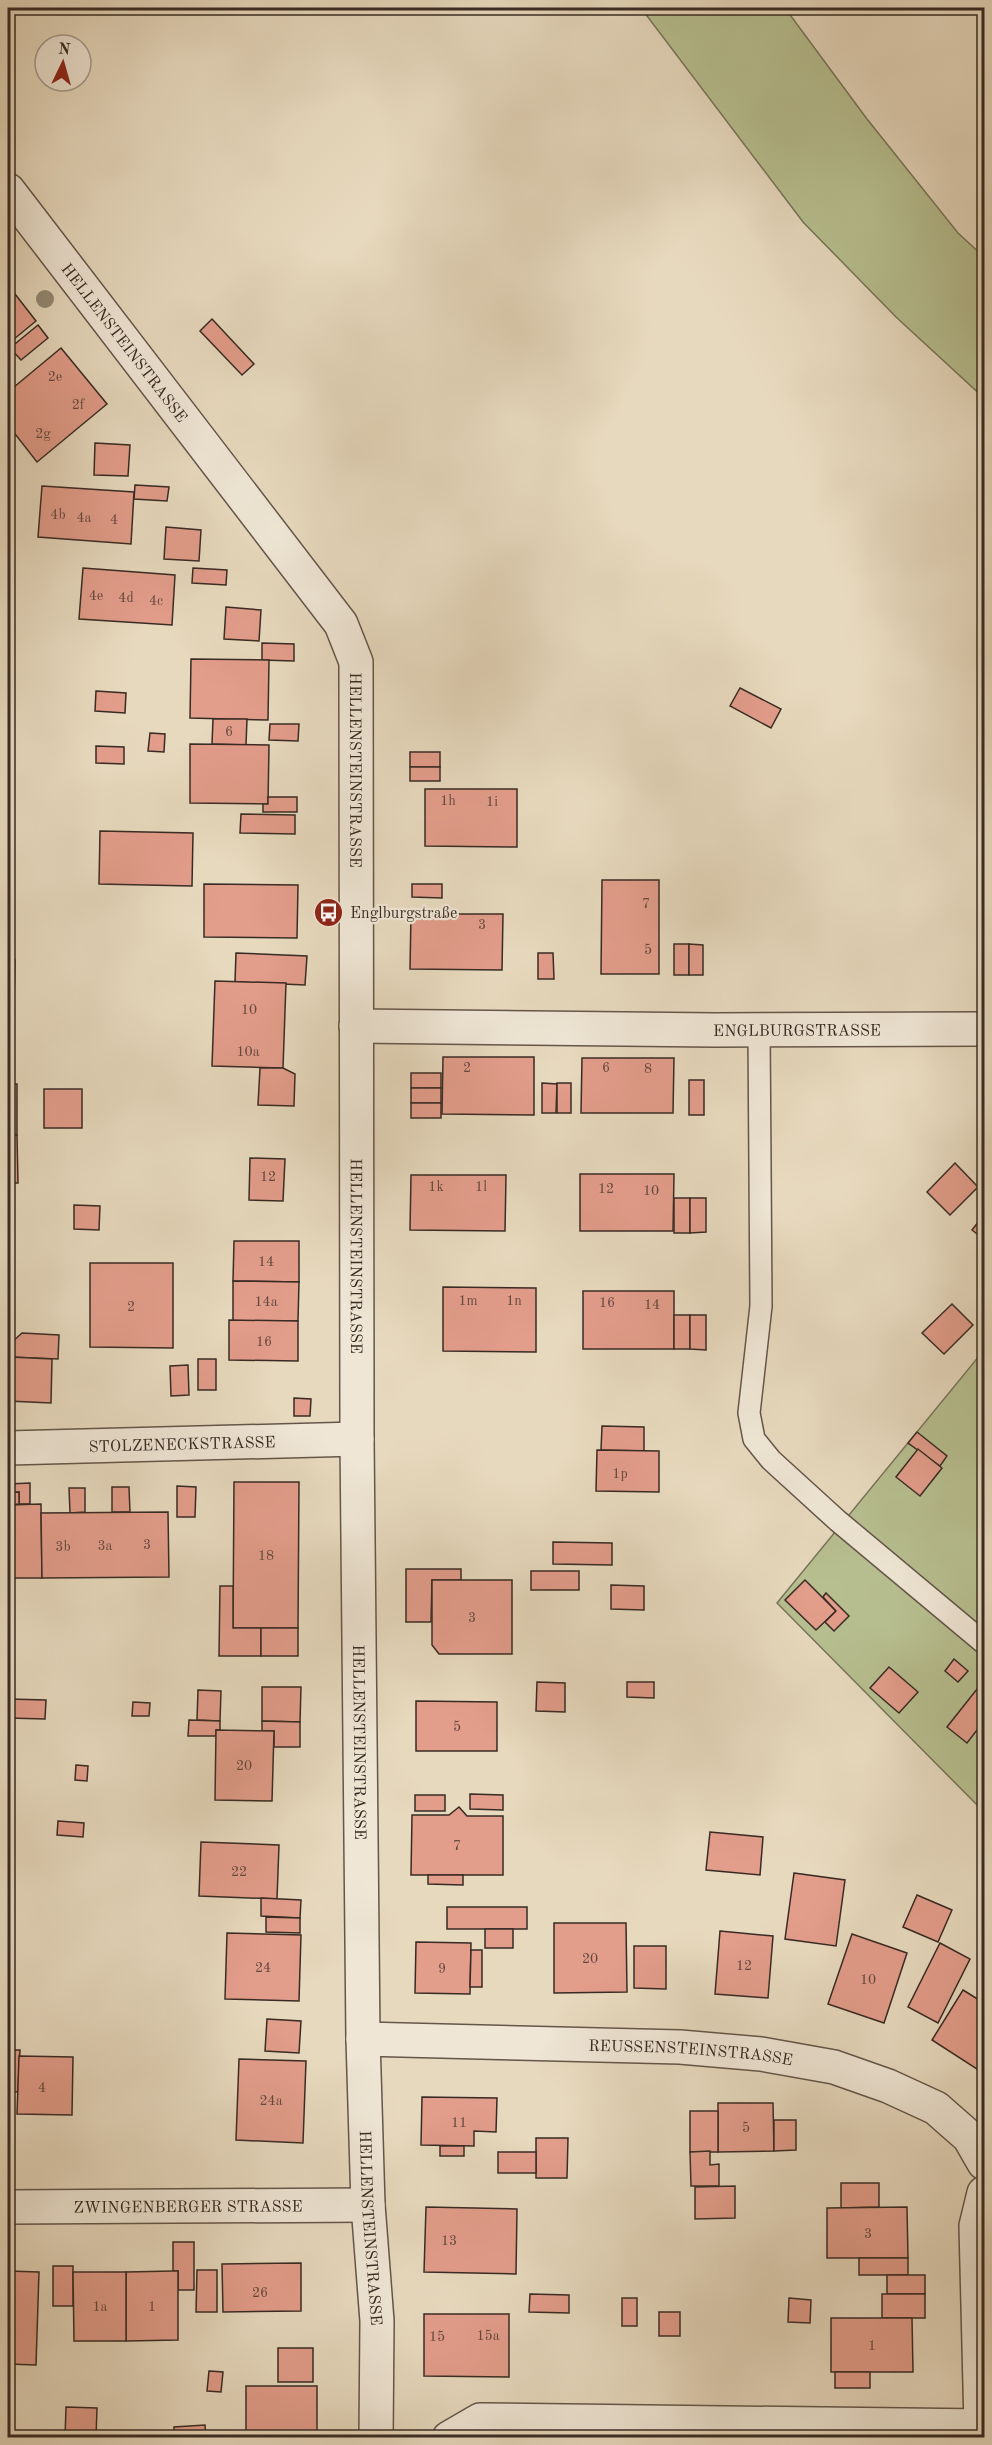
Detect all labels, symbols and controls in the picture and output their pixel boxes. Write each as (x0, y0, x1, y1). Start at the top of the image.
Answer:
north arrow (33, 33, 93, 93)
text: N (57, 42, 72, 59)
street label: HELLENSTEINSTRASSE (57, 261, 189, 426)
house number: 2e (48, 370, 62, 384)
house number: 2f (72, 398, 86, 412)
house number: 2g (35, 427, 51, 441)
house number: 4b (50, 508, 66, 522)
house number: 4a (76, 511, 92, 525)
house number: 4 (110, 513, 118, 527)
house number: 4e (89, 589, 103, 603)
house number: 4d (118, 591, 134, 605)
house number: 4c (149, 594, 163, 608)
street label: HELLENSTEINSTRASSE (346, 672, 362, 868)
house number: 6 (225, 725, 233, 739)
house number: 1h (440, 794, 456, 808)
house number: 1i (486, 795, 498, 809)
bus stop icon: Englburgstraße (313, 896, 345, 928)
house number: 7 (642, 897, 650, 911)
place label: Englburgstraße (350, 906, 457, 922)
house number: 3 (478, 918, 486, 932)
house number: 5 (644, 943, 652, 957)
house number: 10 (241, 1003, 257, 1017)
street label: ENGLBURGSTRASSE (713, 1023, 881, 1040)
house number: 10a (236, 1045, 260, 1059)
house number: 2 (463, 1061, 471, 1075)
house number: 6 (602, 1061, 610, 1075)
house number: 8 (644, 1062, 652, 1076)
street label: HELLENSTEINSTRASSE (347, 1158, 363, 1354)
house number: 12 (260, 1170, 276, 1184)
house number: 1k (428, 1180, 444, 1194)
house number: 1l (475, 1180, 487, 1194)
house number: 12 (598, 1182, 614, 1196)
house number: 10 (643, 1184, 659, 1198)
house number: 14 (258, 1255, 274, 1269)
house number: 1m (458, 1294, 478, 1308)
house number: 1n (506, 1294, 522, 1308)
house number: 14a (254, 1295, 278, 1309)
house number: 16 (599, 1296, 615, 1310)
house number: 14 (644, 1298, 660, 1312)
house number: 2 (127, 1300, 135, 1314)
house number: 16 (256, 1335, 272, 1349)
street label: STOLZENECKSTRASSE (88, 1435, 276, 1456)
house number: 1p (612, 1467, 628, 1481)
house number: 3 (143, 1538, 151, 1552)
house number: 3a (97, 1539, 113, 1553)
house number: 3b (55, 1540, 71, 1554)
house number: 18 (258, 1549, 274, 1563)
house number: 3 (468, 1611, 476, 1625)
street label: HELLENSTEINSTRASSE (349, 1644, 367, 1840)
house number: 5 (453, 1720, 461, 1734)
house number: 20 (236, 1759, 252, 1773)
house number: 7 (453, 1839, 461, 1853)
house number: 22 (231, 1865, 247, 1879)
house number: 20 (582, 1952, 598, 1966)
house number: 12 (736, 1959, 752, 1973)
house number: 24 (255, 1961, 271, 1975)
house number: 9 (438, 1962, 446, 1976)
house number: 10 (860, 1973, 876, 1987)
street label: REUSSENSTEINSTRASSE (588, 2039, 794, 2069)
house number: 4 (38, 2081, 46, 2095)
house number: 24a (259, 2094, 283, 2108)
house number: 11 (451, 2116, 467, 2130)
house number: 5 (742, 2121, 750, 2135)
street label: HELLENSTEINSTRASSE (356, 2130, 383, 2326)
street label: ZWINGENBERGER STRASSE (73, 2199, 303, 2217)
house number: 3 (864, 2227, 872, 2241)
house number: 13 (441, 2234, 457, 2248)
house number: 26 (252, 2286, 268, 2300)
house number: 1a (92, 2300, 108, 2314)
house number: 1 (148, 2300, 156, 2314)
house number: 15a (476, 2329, 500, 2343)
house number: 15 (429, 2330, 445, 2344)
house number: 1 (868, 2339, 876, 2353)

